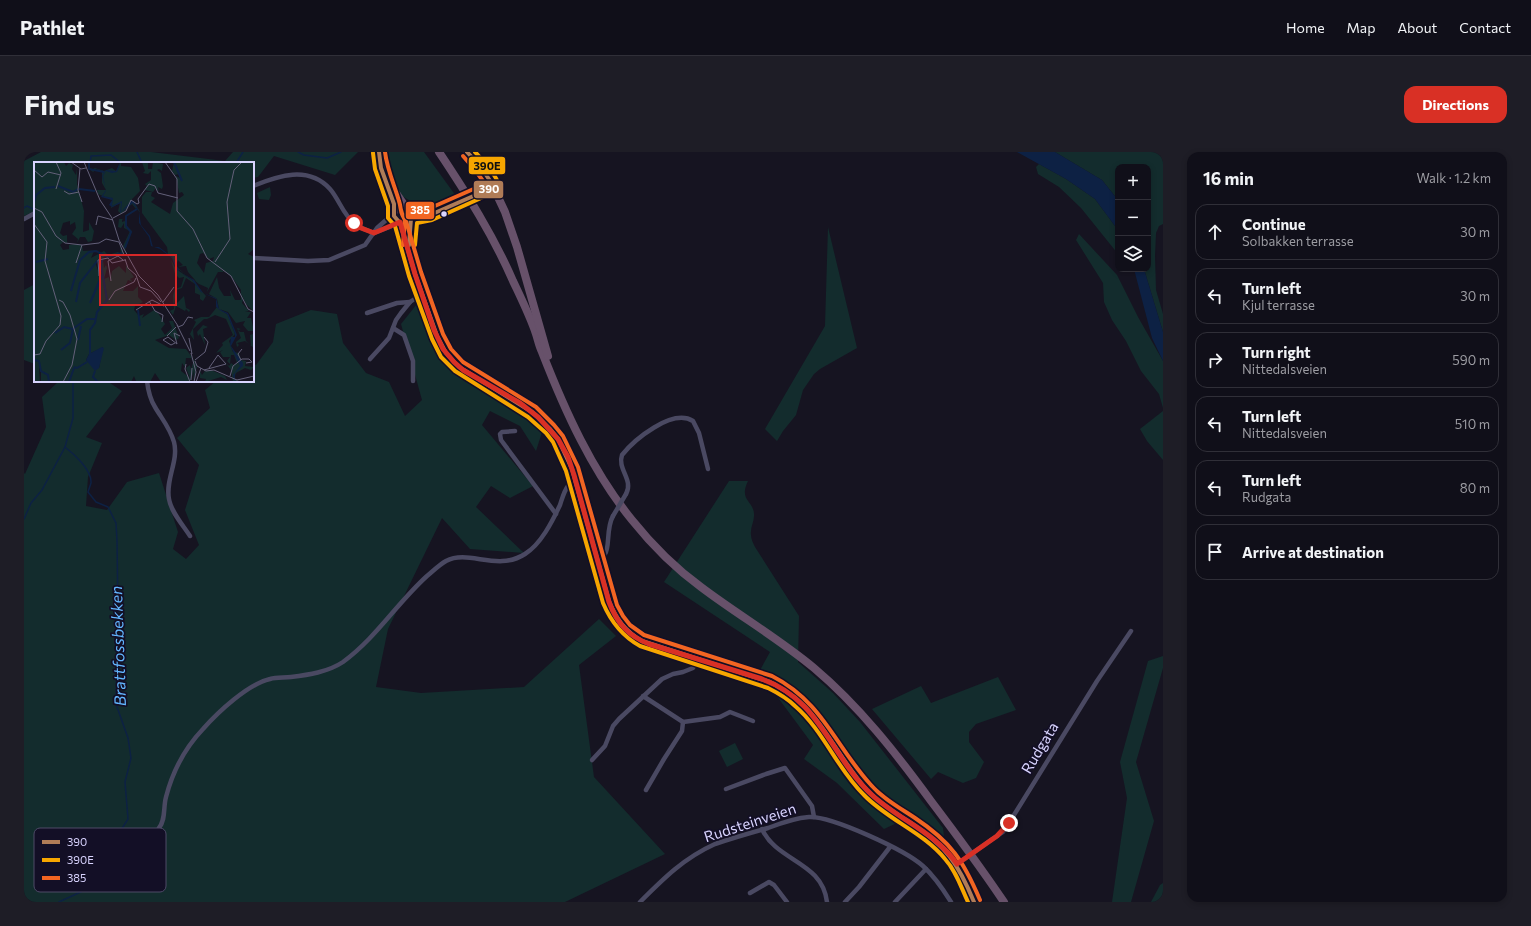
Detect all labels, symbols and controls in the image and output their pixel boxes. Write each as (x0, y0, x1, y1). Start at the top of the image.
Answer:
text: Pathlet (20, 16, 85, 39)
text: Home (1286, 19, 1325, 36)
text: Map (1347, 19, 1375, 36)
text: About (1397, 19, 1437, 36)
text: Contact (1459, 19, 1511, 36)
button: Directions (1404, 86, 1507, 123)
text: Find us (24, 87, 115, 121)
line badge: 390E (468, 156, 506, 175)
text: 390E (473, 159, 501, 172)
inset map (34, 162, 254, 382)
map controls (1115, 164, 1151, 272)
button: + (1115, 164, 1151, 200)
text: 16 min (1203, 168, 1254, 189)
text: Walk · 1.2 km (1417, 170, 1491, 186)
line badge: 390 (473, 180, 504, 199)
text: 390 (479, 182, 499, 195)
button: − (1115, 200, 1151, 236)
line badge: 385 (405, 201, 435, 220)
text: 385 (410, 203, 430, 216)
unlabelled marker (439, 209, 449, 219)
route start (345, 214, 363, 232)
text: Continue (1242, 215, 1306, 233)
icon: ahead (1204, 221, 1226, 243)
text: 30 m (1460, 224, 1490, 240)
text: Solbakken terrasse (1242, 233, 1354, 249)
button: layers (1115, 236, 1151, 272)
text: Turn left (1242, 279, 1301, 297)
icon: left (1204, 285, 1226, 307)
text: 30 m (1460, 288, 1490, 304)
text: Kjul terrasse (1242, 297, 1315, 313)
text: Turn right (1242, 343, 1311, 361)
icon: right (1204, 349, 1226, 371)
text: 590 m (1452, 352, 1490, 368)
text: Nittedalsveien (1242, 361, 1327, 377)
text: Turn left (1242, 407, 1301, 425)
icon: left (1204, 413, 1226, 435)
text: 510 m (1455, 416, 1490, 432)
text: Nittedalsveien (1242, 425, 1327, 441)
text: Turn left (1242, 471, 1301, 489)
icon: left (1204, 477, 1226, 499)
text: 80 m (1460, 480, 1490, 496)
text: Rudgata (1242, 489, 1291, 505)
icon: arrive (1204, 541, 1226, 563)
text: Arrive at destination (1242, 543, 1384, 561)
water label: Brattfossbekken (106, 586, 129, 707)
street label: Rudgata (1017, 718, 1062, 776)
street label: Rudsteinveien (701, 799, 798, 845)
route end (1000, 814, 1018, 832)
legend (34, 828, 166, 892)
text: 390 (67, 835, 87, 848)
text: 390E (67, 853, 94, 866)
text: 385 (67, 871, 86, 884)

